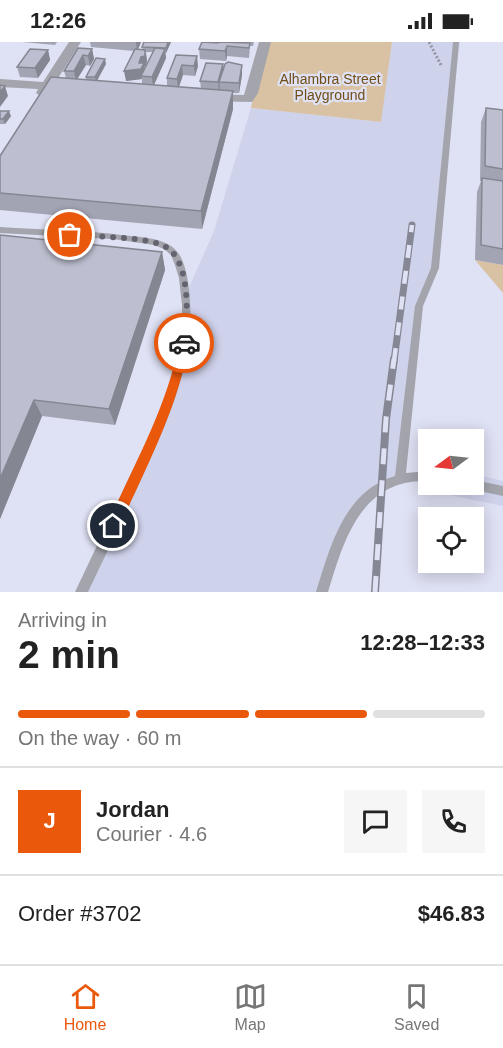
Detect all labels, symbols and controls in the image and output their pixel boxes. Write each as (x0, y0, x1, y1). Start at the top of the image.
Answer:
text: 12:26 (30, 8, 86, 33)
park label: Alhambra Street Playground (279, 71, 381, 103)
pin (44, 209, 95, 260)
icon: bag (53, 218, 86, 251)
courier (154, 313, 214, 373)
icon: car (168, 327, 201, 360)
north arrow (418, 429, 484, 495)
map controls (418, 429, 484, 573)
pin (87, 500, 138, 551)
button: locate (418, 507, 484, 573)
icon: home (96, 509, 129, 542)
text: Arriving in (18, 609, 107, 631)
text: 12:28–12:33 (360, 630, 485, 655)
text: 2 min (18, 633, 120, 676)
text: On the way · 60 m (18, 727, 181, 749)
button: chat (344, 790, 407, 853)
button: phone (422, 790, 485, 853)
text: Jordan (96, 797, 169, 822)
text: J (43, 808, 56, 833)
text: Courier · 4.6 (96, 823, 207, 845)
text: Order #3702 (18, 901, 142, 926)
text: $46.83 (418, 901, 485, 926)
tab: Home (64, 980, 106, 1034)
tab: Map (234, 980, 267, 1034)
tab: Saved (394, 980, 439, 1034)

